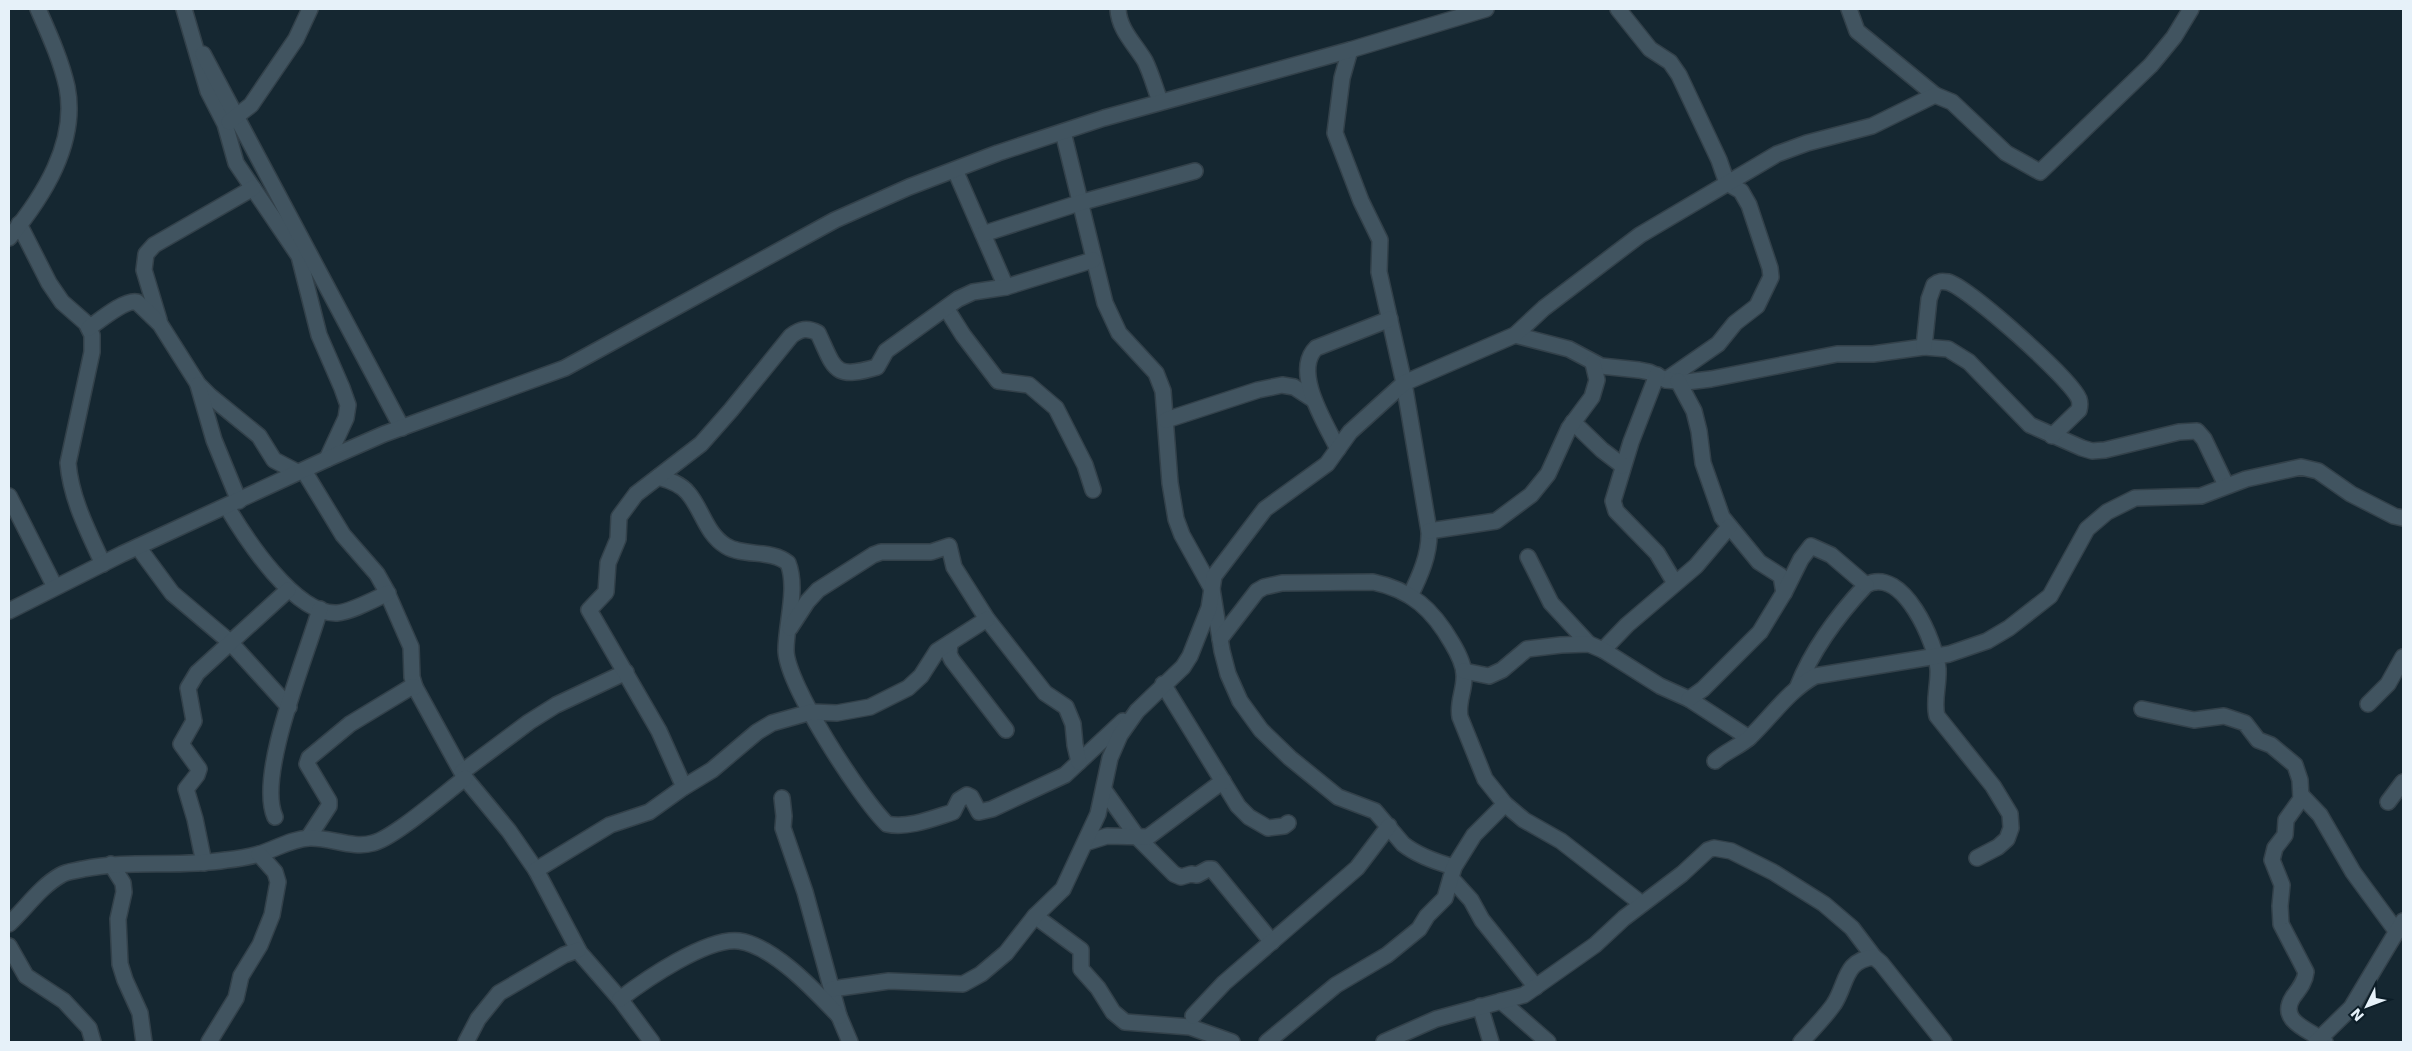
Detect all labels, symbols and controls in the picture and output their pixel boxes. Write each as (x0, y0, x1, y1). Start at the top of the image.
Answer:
north arrow (2342, 981, 2392, 1031)
text: N (2347, 1005, 2367, 1024)

